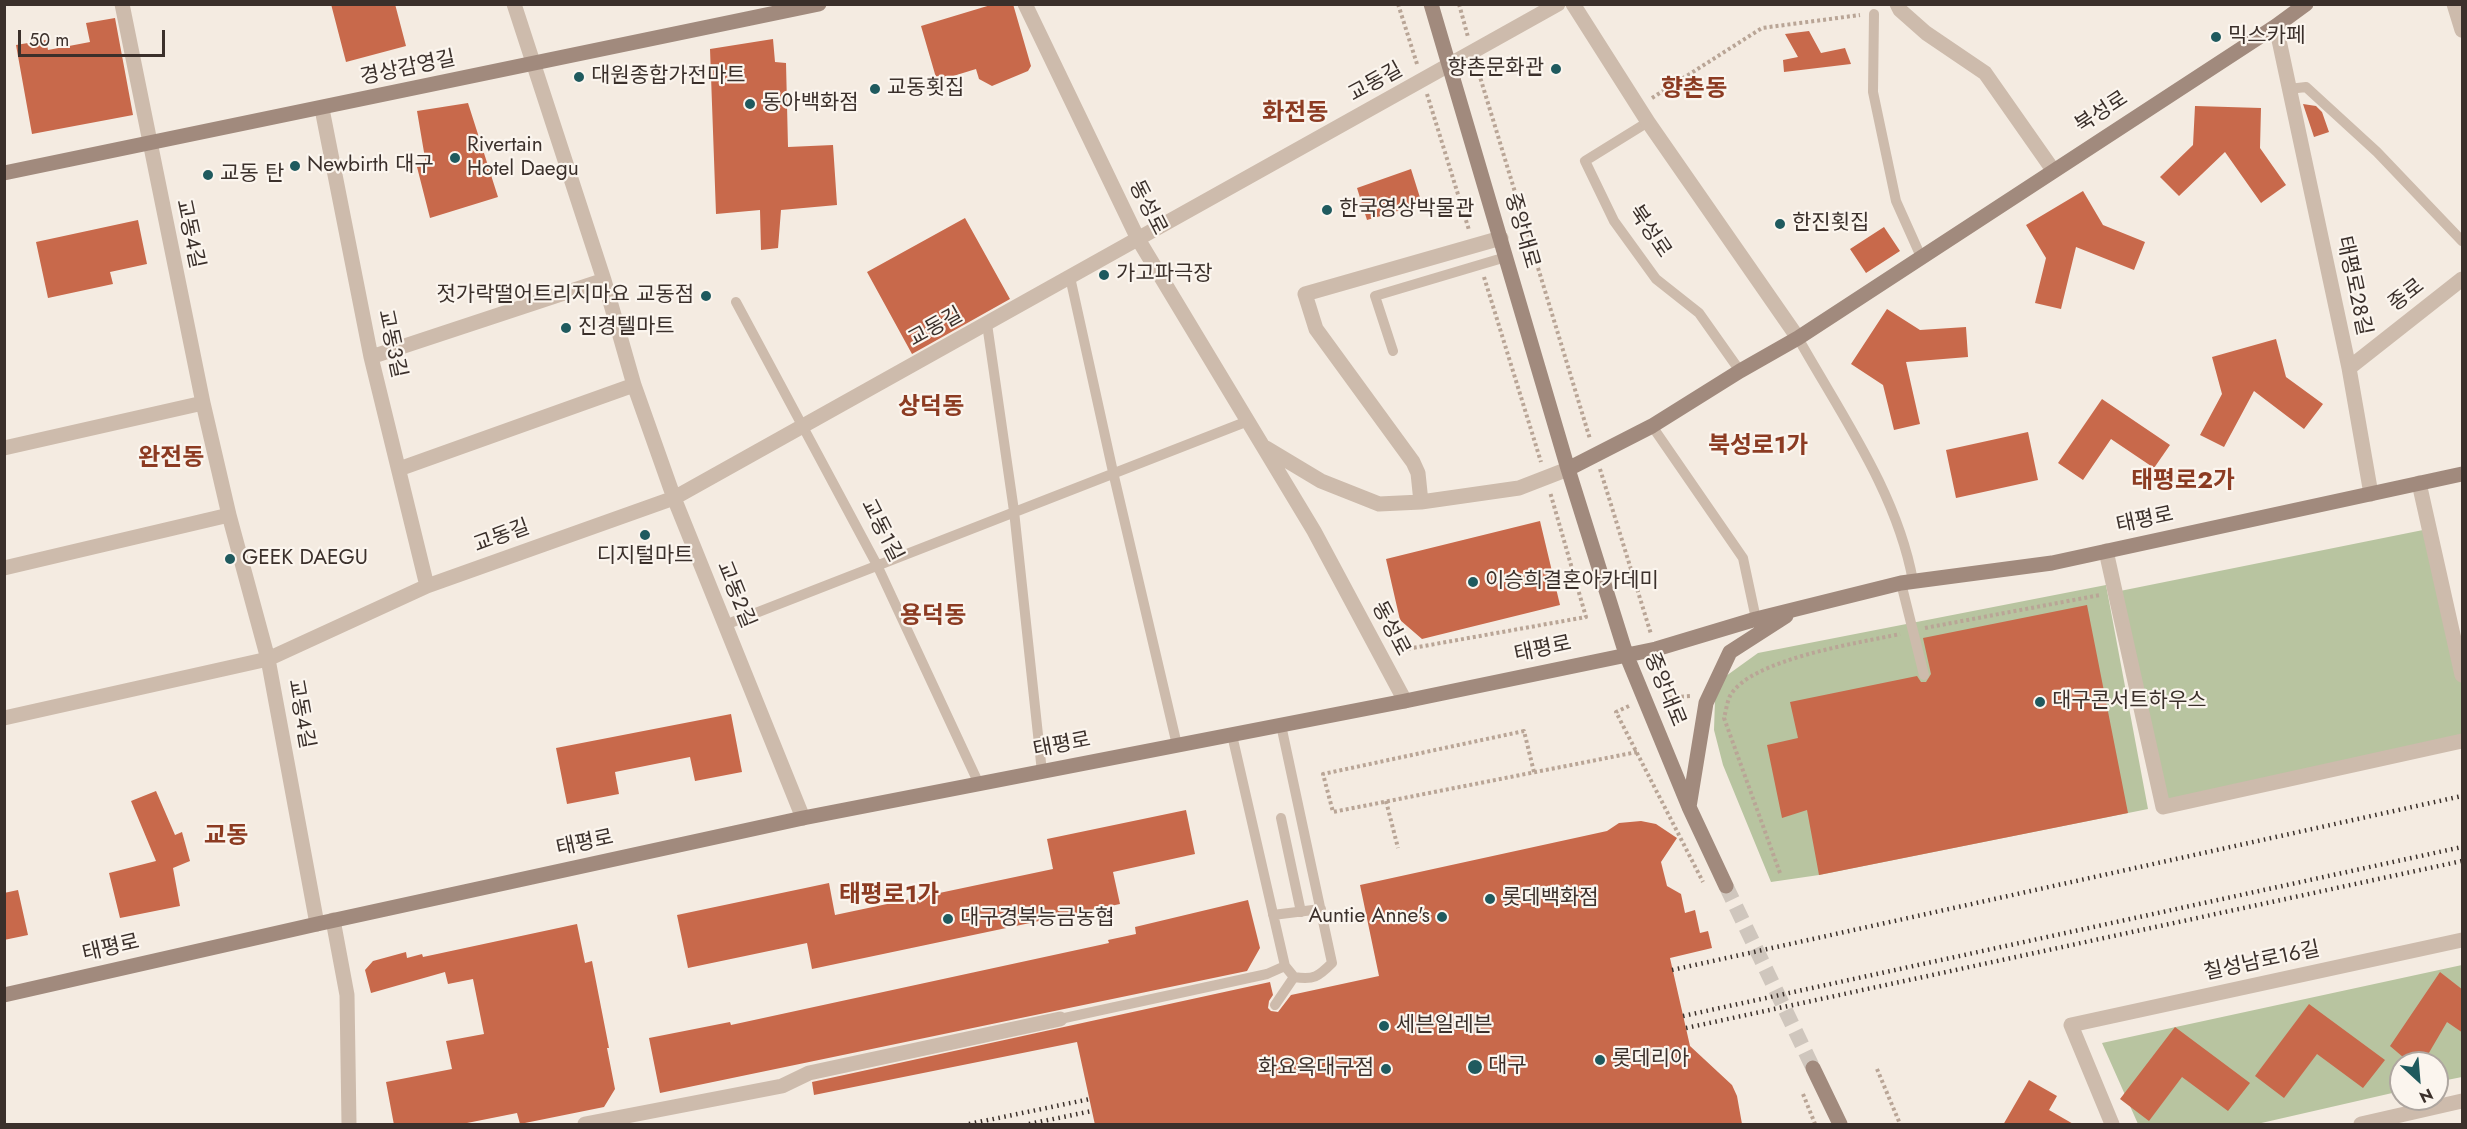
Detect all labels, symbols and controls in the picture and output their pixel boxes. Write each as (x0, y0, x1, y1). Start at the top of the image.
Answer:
scale bar (21, 18, 168, 56)
place label: 믹스카페 (2228, 24, 2305, 50)
text: 50 m (29, 27, 69, 53)
marker: 믹스카페 (2209, 30, 2223, 44)
street label: 경상감영길 (358, 47, 458, 91)
place label: 향촌문화관 (1447, 56, 1544, 82)
street label: 교동길 (1345, 58, 1407, 108)
marker: 향촌문화관 (1549, 62, 1563, 76)
place label: 대원종합가전마트 (591, 64, 746, 90)
marker: 대원종합가전마트 (572, 70, 586, 84)
place label: 교동횟집 (887, 76, 964, 102)
district label: 향촌동 (1661, 76, 1727, 104)
marker: 교동횟집 (868, 82, 882, 96)
street label: 북성로 (2071, 87, 2133, 139)
place label: 동아백화점 (762, 91, 859, 117)
marker: 동아백화점 (743, 97, 757, 111)
district label: 화전동 (1262, 100, 1328, 128)
place label: Rivertain Hotel Daegu (467, 133, 579, 183)
marker: Rivertain Hotel Daegu (448, 151, 462, 165)
place label: Newbirth 대구 (307, 153, 434, 179)
marker: Newbirth 대구 (288, 159, 302, 173)
place label: 교동 탄 (220, 162, 284, 188)
marker: 교동 탄 (201, 168, 215, 182)
street label: 동성로 (1123, 176, 1171, 240)
street label: 중앙대로 (1498, 190, 1544, 272)
street label: 교동4길 (169, 197, 209, 271)
place label: 한국영상박물관 (1339, 197, 1474, 223)
street label: 북성로 (1622, 201, 1676, 263)
marker: 한국영상박물관 (1320, 203, 1334, 217)
place label: 한진횟집 (1792, 211, 1869, 237)
marker: 한진횟집 (1773, 217, 1787, 231)
street label: 태평로28길 (2330, 234, 2376, 338)
place label: 가고파극장 (1116, 262, 1213, 288)
marker: 가고파극장 (1097, 268, 1111, 282)
street label: 종로 (2384, 274, 2430, 318)
place label: 젓가락떨어트리지마요 교동점 (437, 283, 694, 309)
marker: 젓가락떨어트리지마요 교동점 (699, 289, 713, 303)
street label: 교동길 (905, 303, 967, 353)
street label: 교동3길 (371, 307, 411, 381)
place label: 진경텔마트 (578, 315, 675, 341)
marker: 진경텔마트 (559, 321, 573, 335)
district label: 상덕동 (898, 394, 964, 422)
district label: 북성로1가 (1708, 433, 1808, 461)
district label: 완전동 (138, 445, 204, 473)
district label: 태평로2가 (2131, 468, 2235, 496)
street label: 교동1길 (854, 495, 908, 567)
street label: 태평로 (2114, 503, 2176, 539)
street label: 교동길 (470, 515, 534, 559)
marker: 디지털마트 (638, 528, 652, 542)
place label: 디지털마트 (597, 544, 693, 570)
place label: GEEK DAEGU (242, 546, 368, 572)
marker: GEEK DAEGU (223, 552, 237, 566)
street label: 교동2길 (710, 558, 760, 632)
place label: 이승희결혼아카데미 (1485, 569, 1659, 595)
marker: 이승희결혼아카데미 (1466, 575, 1480, 589)
street label: 동성로 (1365, 597, 1415, 661)
district label: 용덕동 (900, 603, 966, 631)
street label: 태평로 (1512, 632, 1574, 668)
street label: 중앙대로 (1638, 649, 1690, 731)
street label: 교동4길 (281, 677, 319, 751)
place label: 대구콘서트하우스 (2052, 689, 2207, 715)
marker: 대구콘서트하우스 (2033, 695, 2047, 709)
street label: 태평로 (1031, 728, 1093, 764)
district label: 교동 (204, 823, 248, 851)
street label: 태평로 (554, 826, 616, 862)
district label: 태평로1가 (839, 882, 939, 910)
place label: 롯데백화점 (1502, 886, 1599, 912)
marker: 롯데백화점 (1483, 892, 1497, 906)
place label: Auntie Anne's (1308, 904, 1430, 930)
place label: 대구경북능금농협 (960, 906, 1115, 932)
marker: Auntie Anne's (1435, 910, 1449, 924)
marker: 대구경북능금농협 (941, 912, 955, 926)
street label: 태평로 (80, 930, 142, 968)
street label: 칠성남로16길 (2202, 937, 2322, 987)
place label: 세븐일레븐 (1396, 1013, 1493, 1039)
marker: 세븐일레븐 (1377, 1019, 1391, 1033)
place label: 롯데리아 (1612, 1047, 1689, 1073)
north arrow (2389, 1051, 2449, 1111)
marker: 롯데리아 (1593, 1053, 1607, 1067)
place label: 대구 (1488, 1054, 1527, 1080)
place label: 화요옥대구점 (1258, 1056, 1374, 1082)
marker: 대구 (1466, 1058, 1484, 1076)
marker: 화요옥대구점 (1379, 1062, 1393, 1076)
text: N (2415, 1083, 2437, 1109)

